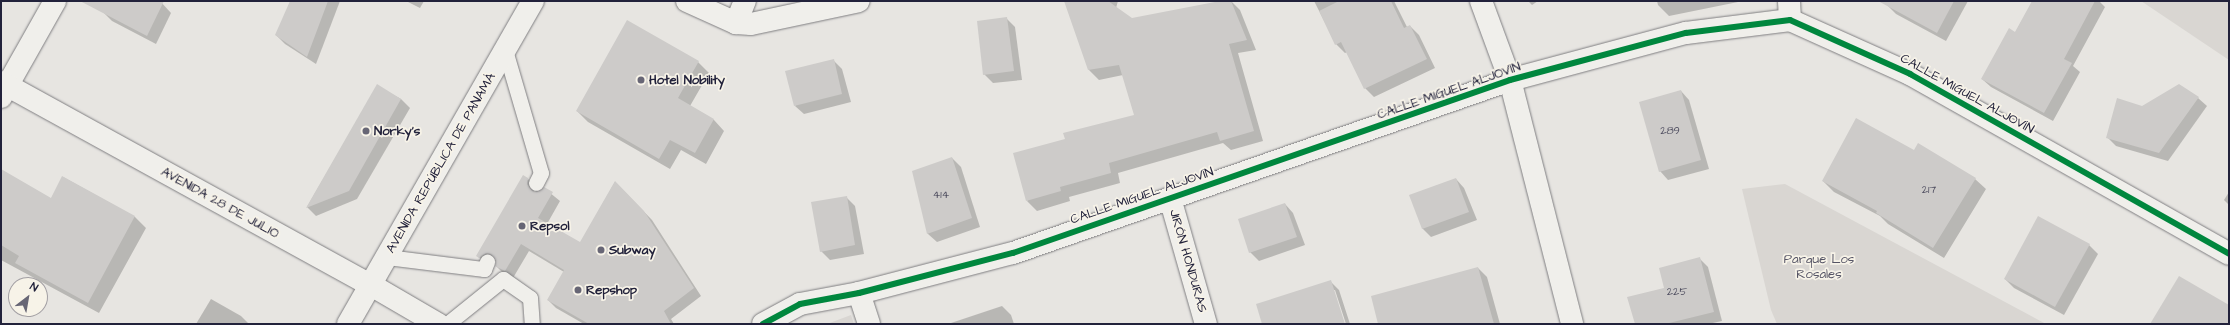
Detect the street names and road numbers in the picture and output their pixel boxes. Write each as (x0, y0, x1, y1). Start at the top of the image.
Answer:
street label: CALLE MIGUEL ALJOVÍN (1897, 51, 2037, 137)
street label: CALLE MIGUEL ALJOVÍN (1375, 59, 1523, 123)
street label: AVENIDA REPÚBLICA DE PANAMÁ (383, 70, 499, 256)
street label: AVENIDA 28 DE JULIO (158, 164, 282, 242)
street label: CALLE MIGUEL ALJOVÍN (1068, 164, 1216, 228)
street label: JIRÓN HONDURAS (1166, 208, 1210, 314)

